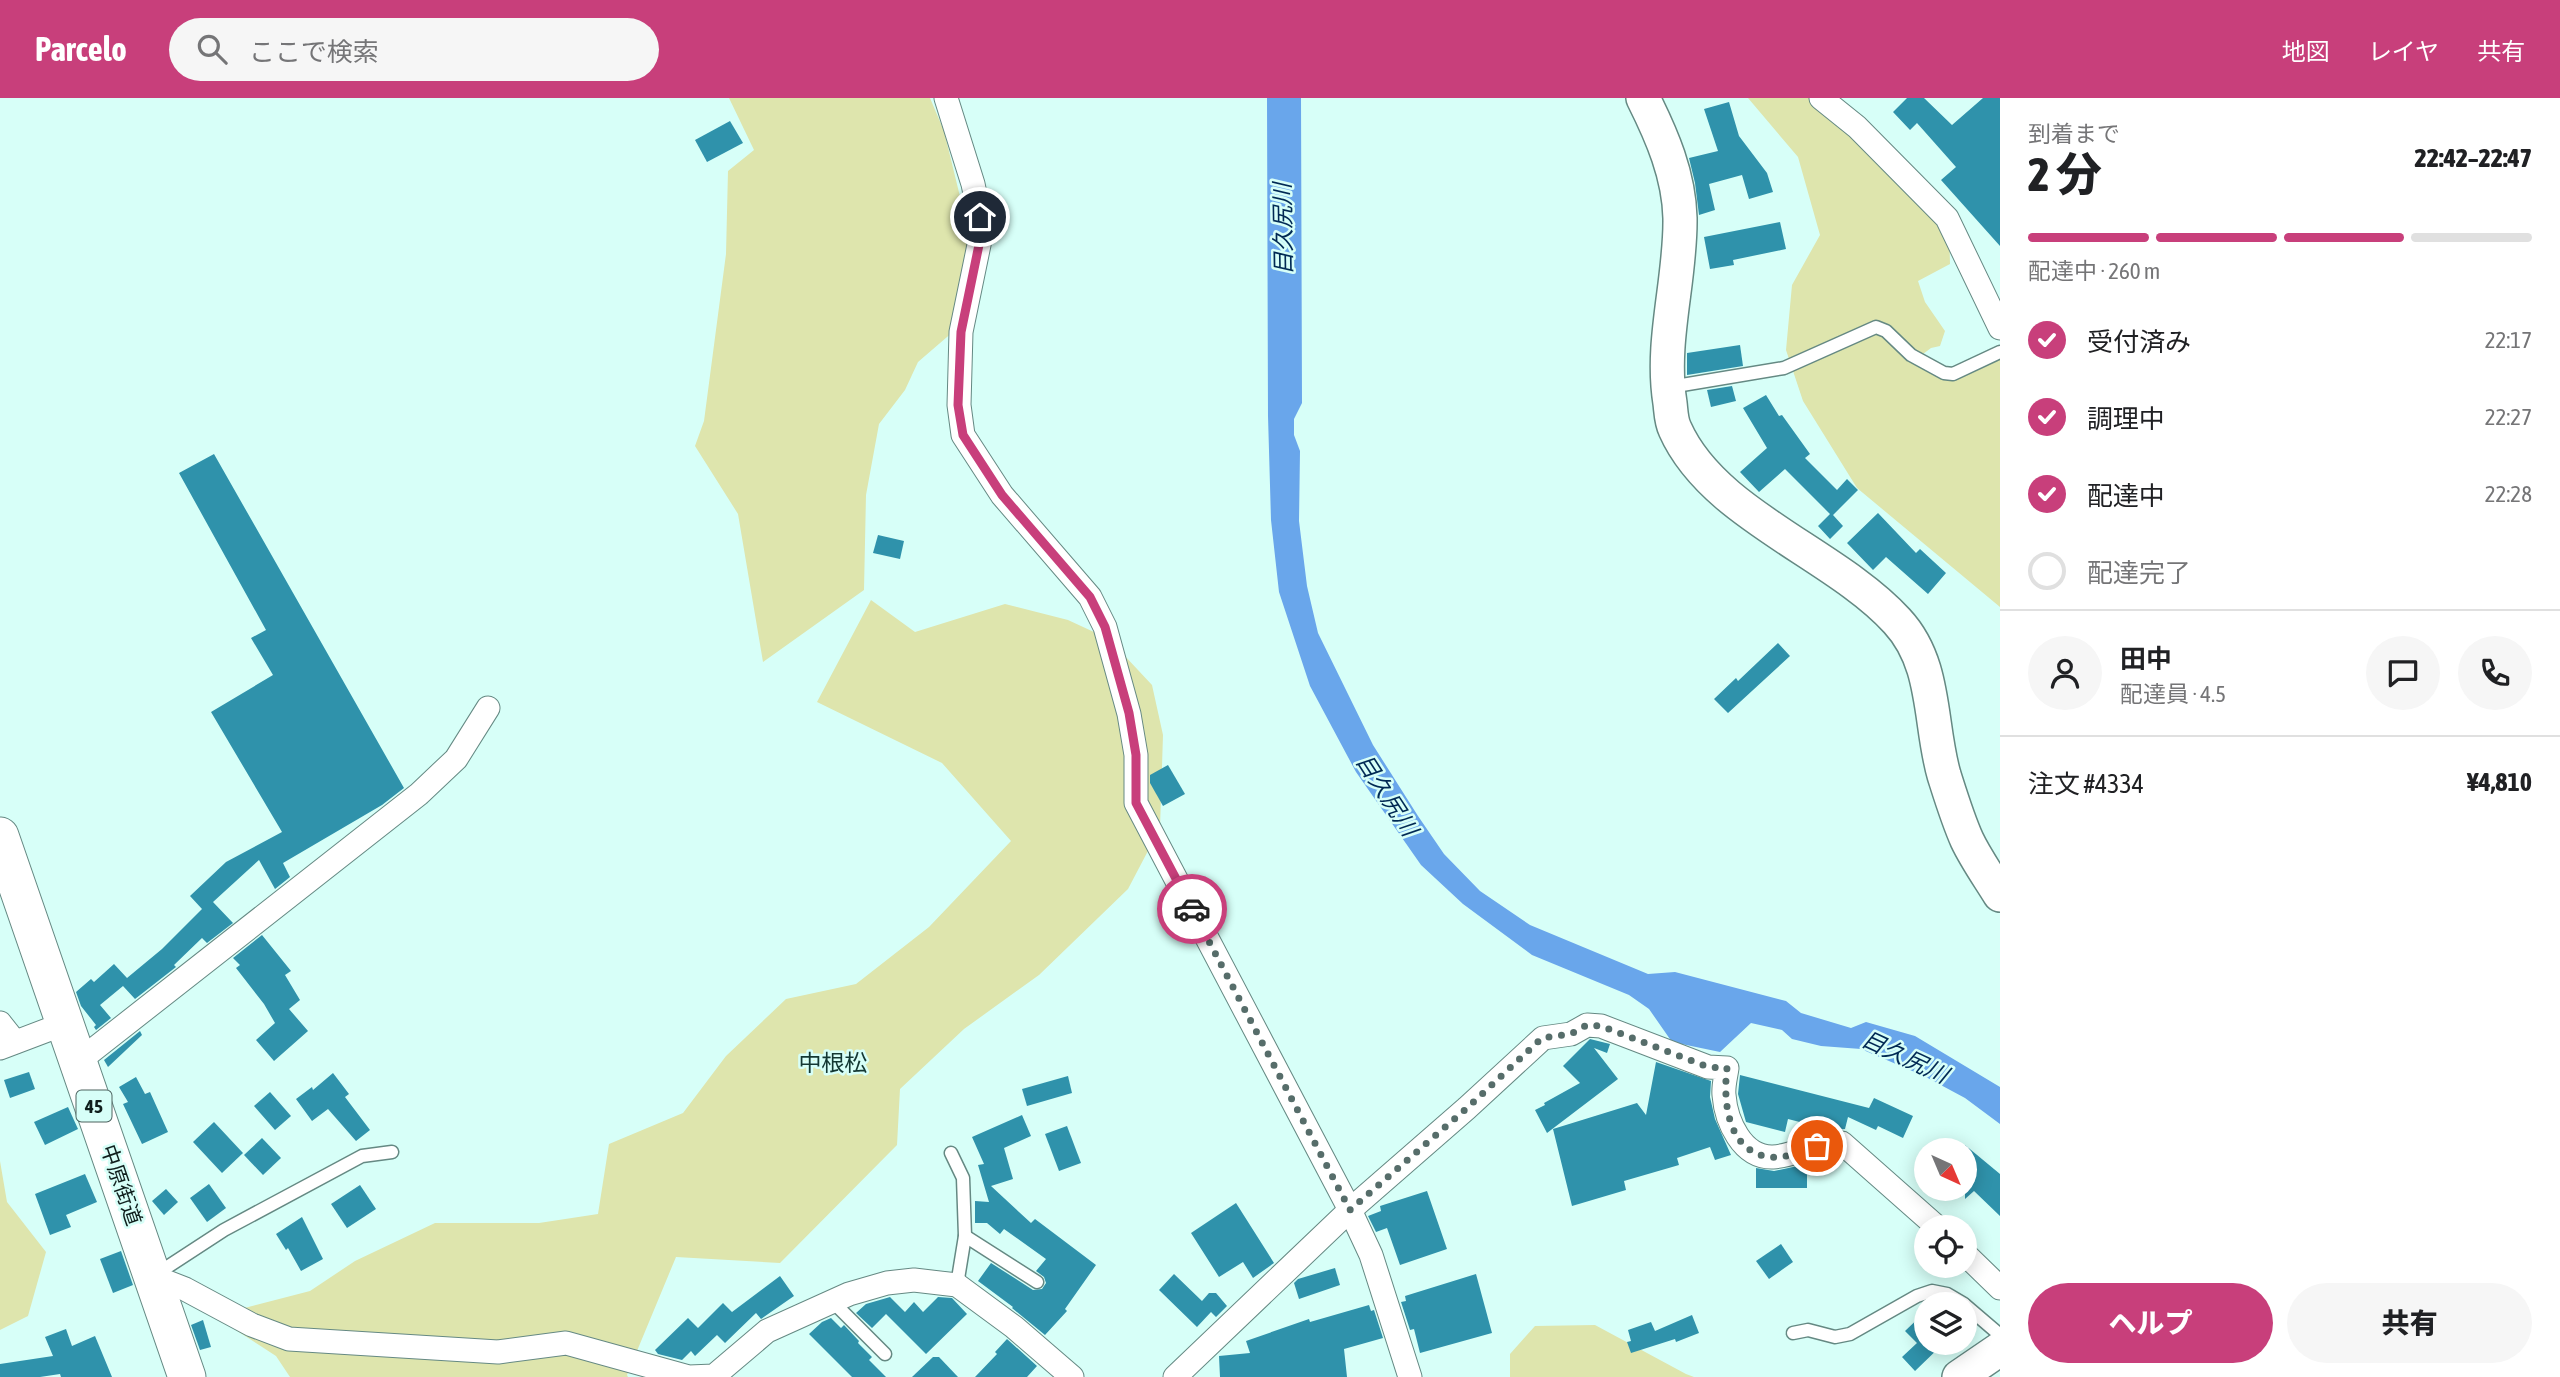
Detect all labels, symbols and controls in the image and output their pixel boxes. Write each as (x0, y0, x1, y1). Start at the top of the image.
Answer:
search box (169, 18, 659, 81)
text: Parcelo (35, 30, 127, 68)
icon: search (193, 30, 231, 68)
text: ここで検索 (249, 37, 379, 67)
text: 地図 (2282, 38, 2330, 65)
text: レイヤ (2368, 38, 2439, 65)
text: 共有 (2477, 38, 2525, 65)
text: 到着まで (2028, 121, 2120, 147)
text: 22:42–22:47 (2415, 143, 2532, 173)
text: 2 分 (2028, 148, 2102, 201)
water label: 目久尻川 (1269, 180, 1297, 275)
pin (950, 187, 1010, 247)
icon: home (961, 198, 999, 236)
text: 配達中 · 260 m (2028, 258, 2160, 284)
icon: check (2028, 321, 2066, 359)
text: 受付済み (2087, 327, 2191, 357)
text: 22:17 (2485, 327, 2532, 353)
icon: check (2028, 398, 2066, 436)
text: 調理中 (2087, 404, 2165, 434)
text: 22:27 (2485, 404, 2532, 430)
icon: check (2028, 475, 2066, 513)
text: 配達中 (2087, 481, 2165, 511)
text: 22:28 (2485, 481, 2532, 507)
text: 配達完了 (2087, 558, 2191, 588)
button: person (2028, 636, 2102, 710)
button: chat (2366, 636, 2440, 710)
button: phone (2458, 636, 2532, 710)
text: 田中 (2120, 644, 2172, 674)
text: 配達員 · 4.5 (2120, 681, 2226, 707)
water label: 目久尻川 (1351, 749, 1425, 843)
text: ¥4,810 (2467, 767, 2532, 797)
text: 注文 #4334 (2028, 769, 2144, 799)
courier (1157, 874, 1227, 944)
icon: car (1173, 890, 1211, 928)
water label: 目久尻川 (1858, 1026, 1955, 1089)
district label: 中根松 (799, 1050, 868, 1076)
road number: 45 (76, 1090, 112, 1122)
pin (1787, 1116, 1847, 1176)
icon: bag (1798, 1127, 1836, 1165)
north arrow (1914, 1138, 1978, 1200)
map controls (1914, 1138, 1977, 1355)
street label: 中原街道 (97, 1141, 147, 1228)
button: locate (1914, 1215, 1977, 1278)
button: ヘルプ (2028, 1283, 2273, 1363)
button: 共有 (2287, 1283, 2532, 1363)
button: layers (1914, 1292, 1977, 1355)

